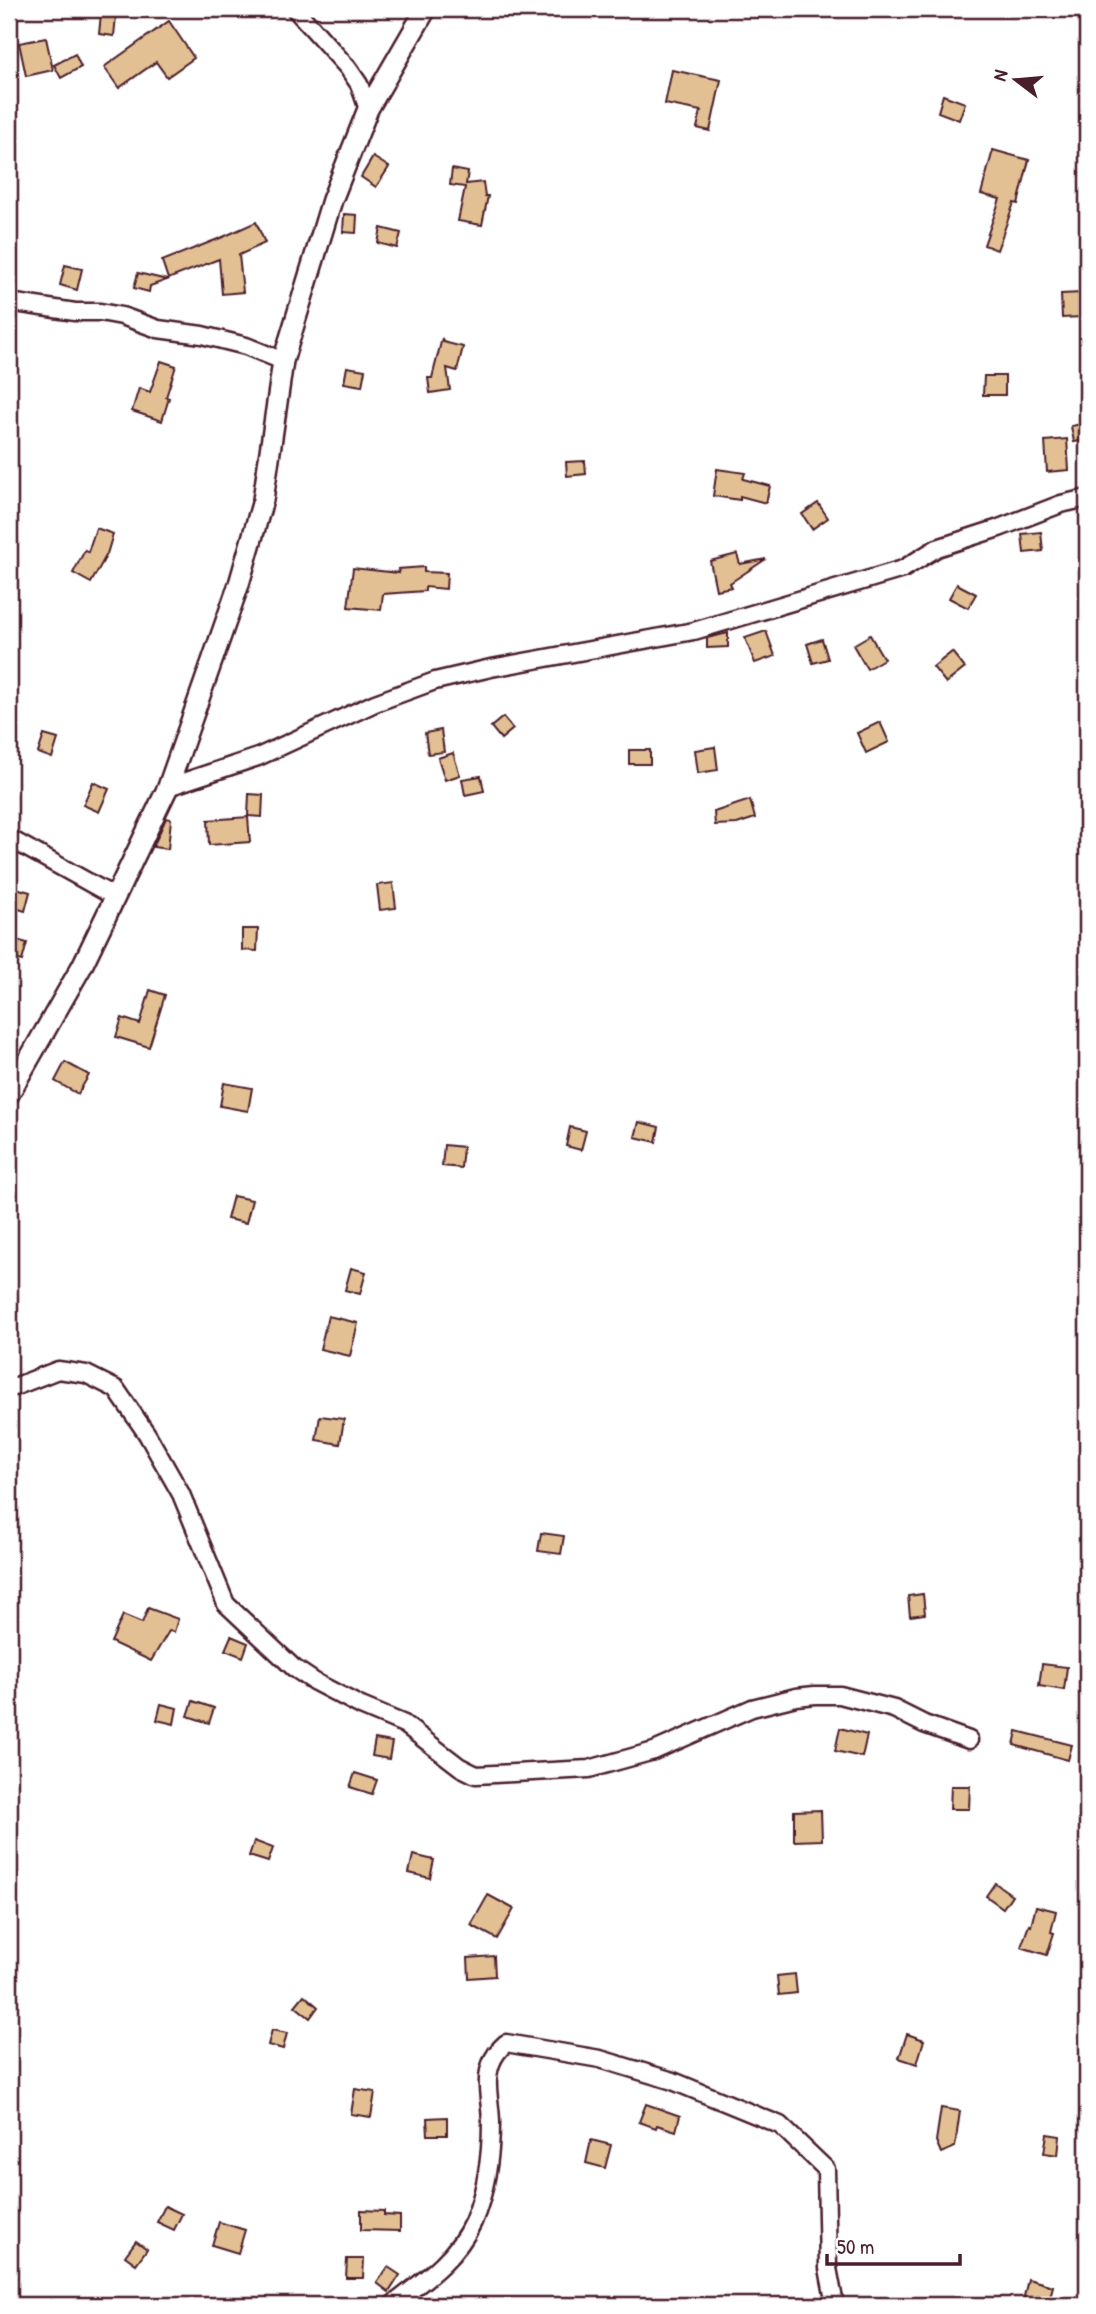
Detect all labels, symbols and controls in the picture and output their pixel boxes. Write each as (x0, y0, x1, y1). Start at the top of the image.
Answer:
north arrow (981, 46, 1050, 116)
text: N (986, 67, 1014, 84)
scale bar (827, 2223, 960, 2267)
text: 50 m (837, 2232, 874, 2261)

